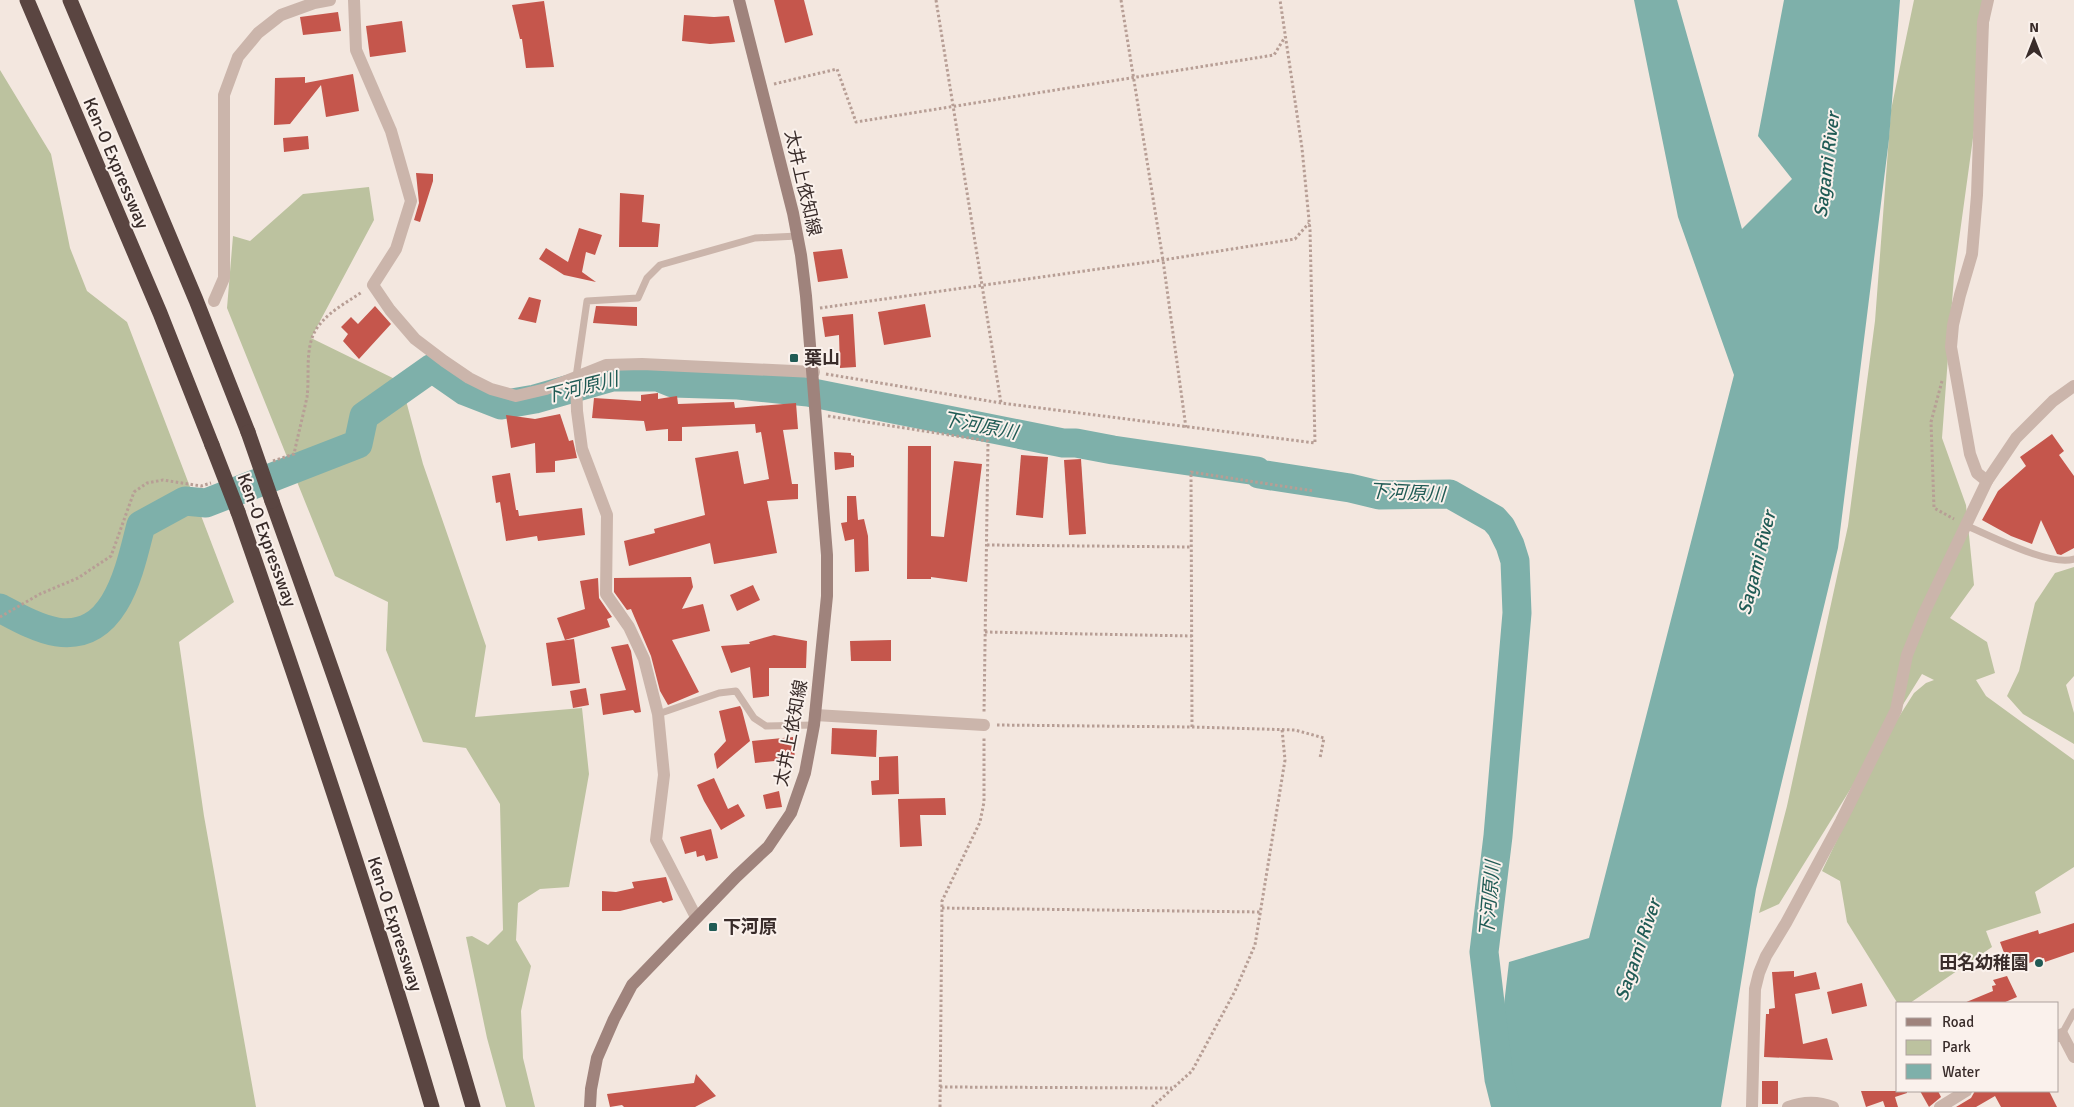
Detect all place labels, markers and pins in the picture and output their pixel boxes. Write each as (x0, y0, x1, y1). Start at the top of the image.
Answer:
place label: 葉山 (804, 347, 840, 369)
marker: 葉山 (788, 352, 800, 364)
place label: 下河原 (723, 916, 777, 938)
marker: 下河原 (707, 921, 719, 933)
place label: 田名幼稚園 (1939, 952, 2029, 974)
marker: 田名幼稚園 (2033, 957, 2045, 969)

